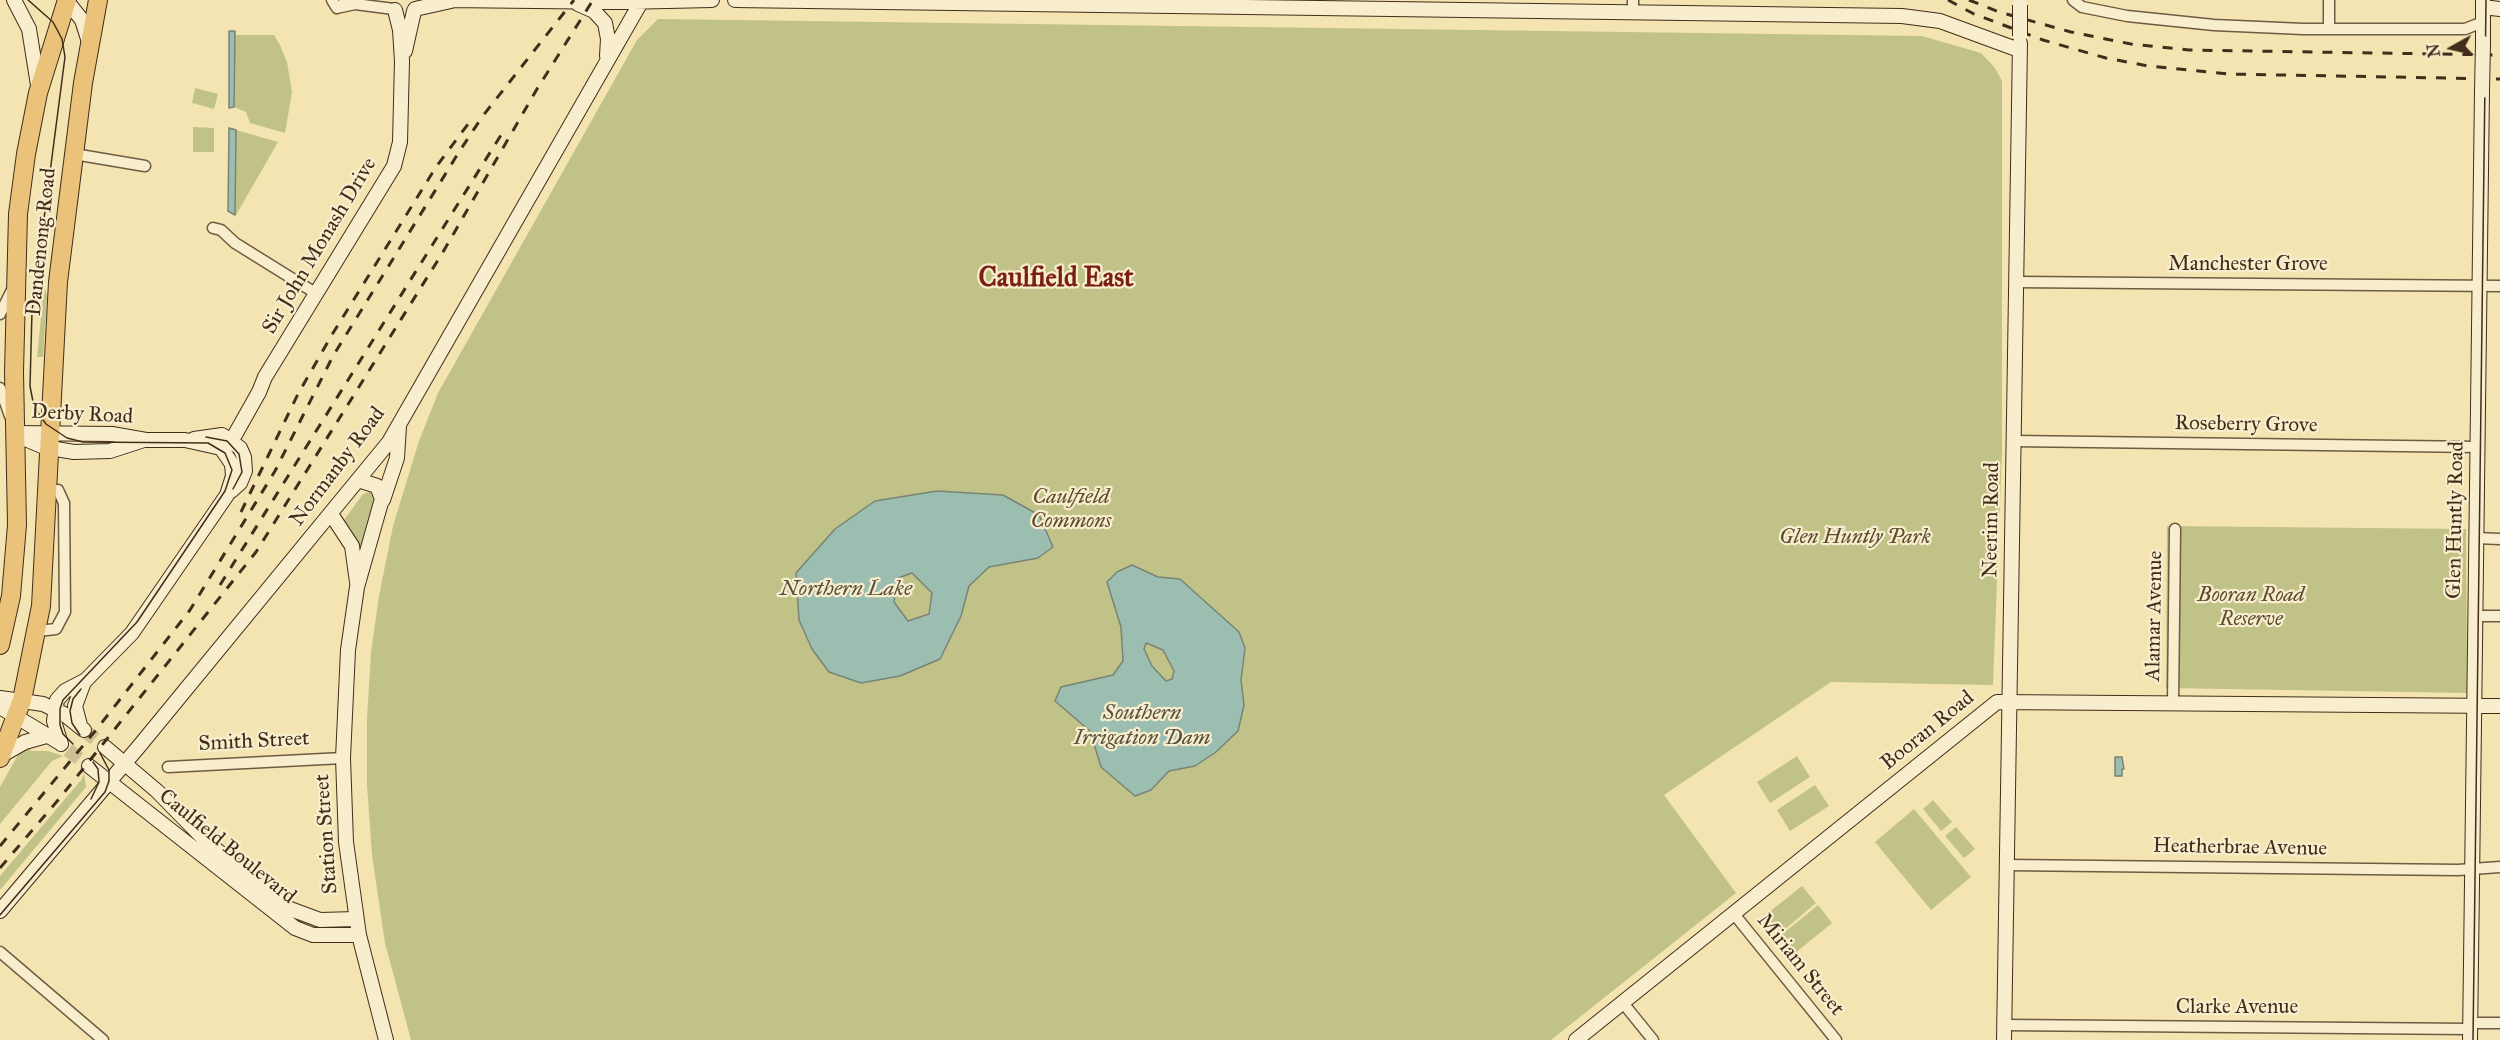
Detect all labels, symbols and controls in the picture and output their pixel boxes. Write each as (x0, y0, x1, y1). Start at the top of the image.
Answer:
north arrow (2422, 18, 2482, 78)
text: N (2423, 43, 2444, 59)
street label: Sir John Monash Drive (257, 153, 383, 339)
street label: Dandenong Road (22, 167, 62, 317)
street label: Manchester Grove (2168, 252, 2328, 278)
district label: Caulfield East (978, 263, 1134, 295)
street label: Derby Road (30, 400, 134, 430)
street label: Normanby Road (285, 402, 391, 532)
street label: Roseberry Grove (2174, 411, 2318, 439)
street label: Glen Huntly Road (2442, 441, 2470, 599)
street label: Neerim Road (1978, 462, 2006, 578)
park label: Caulfield Commons (1031, 485, 1111, 535)
park label: Glen Huntly Park (1779, 525, 1931, 551)
street label: Alamar Avenue (2141, 550, 2169, 682)
water label: Northern Lake (780, 577, 912, 603)
park label: Booran Road Reserve (2198, 583, 2304, 633)
street label: Booran Road (1876, 686, 1980, 776)
water label: Southern Irrigation Dam (1074, 701, 1210, 752)
street label: Smith Street (198, 727, 310, 757)
street label: Station Street (310, 773, 344, 895)
street label: Caulfield Boulevard (153, 784, 301, 910)
street label: Heatherbrae Avenue (2153, 834, 2327, 862)
street label: Miriam Street (1751, 909, 1849, 1021)
street label: Clarke Avenue (2176, 995, 2298, 1021)

